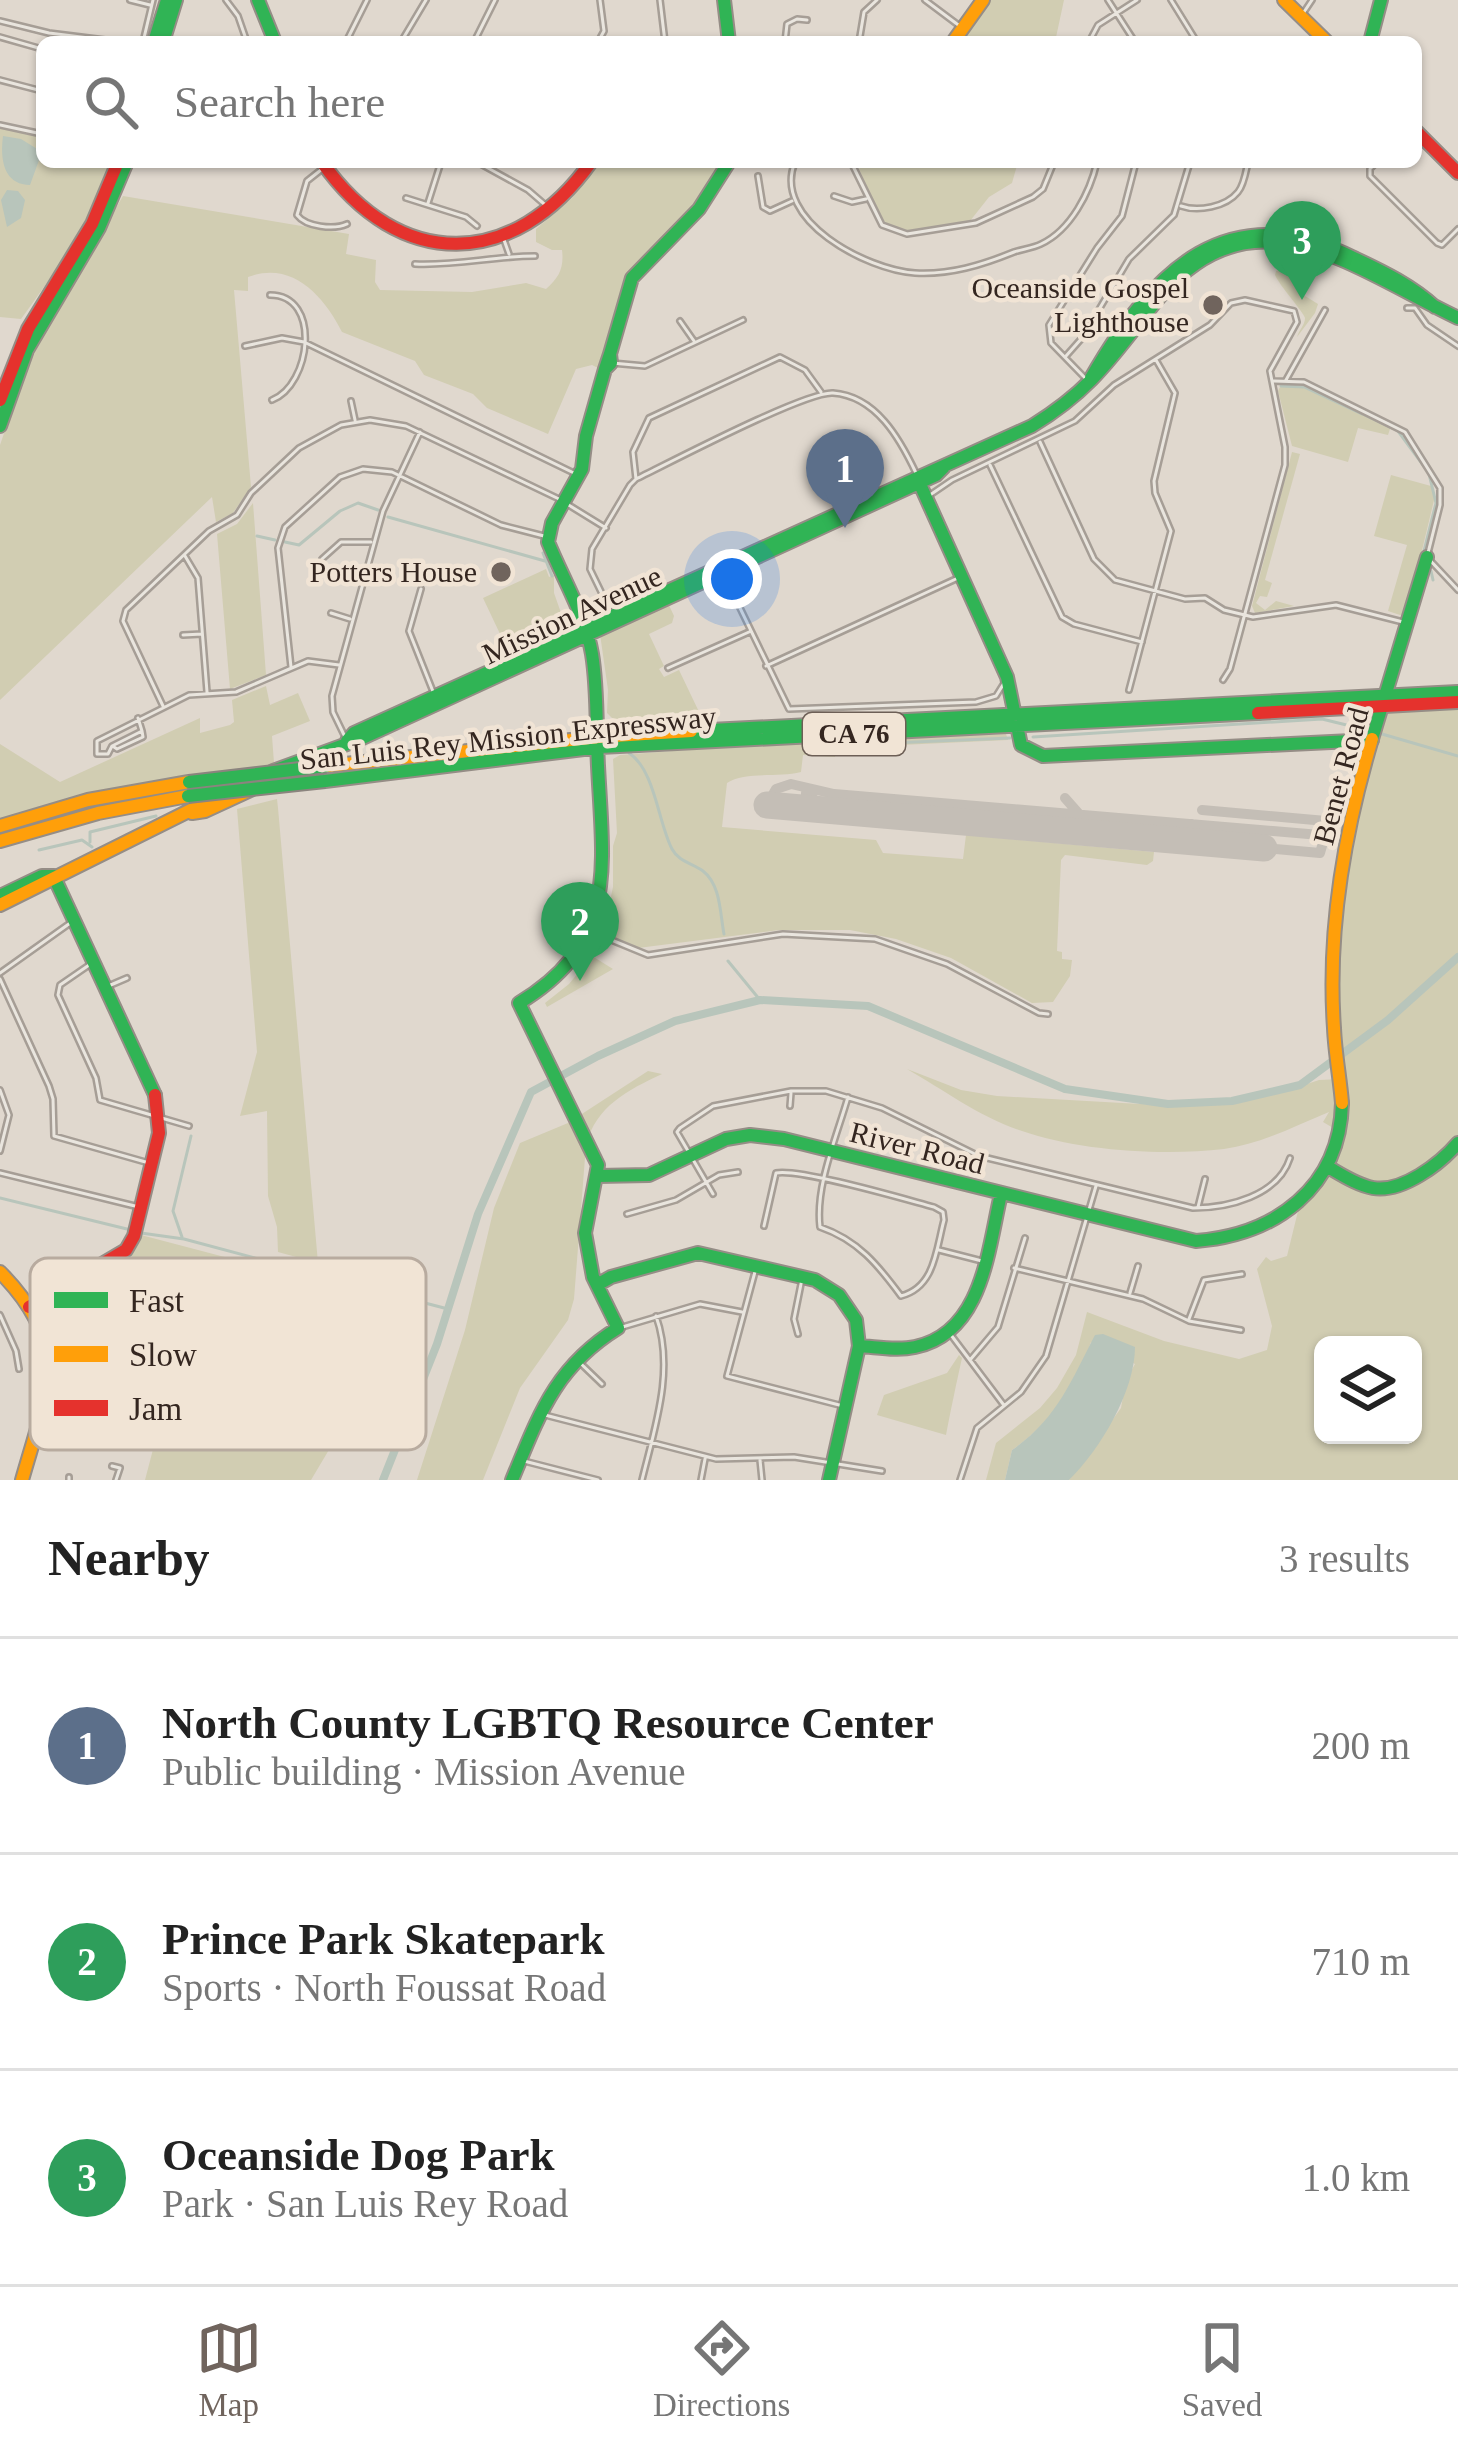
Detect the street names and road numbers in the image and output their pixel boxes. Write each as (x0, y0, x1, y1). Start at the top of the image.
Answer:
street label: Mission Avenue (477, 559, 666, 670)
street label: San Luis Rey Mission Expressway (298, 699, 718, 776)
street label: Benet Road (1306, 704, 1375, 848)
road number: CA 76 (803, 713, 905, 755)
street label: River Road (846, 1115, 988, 1180)

